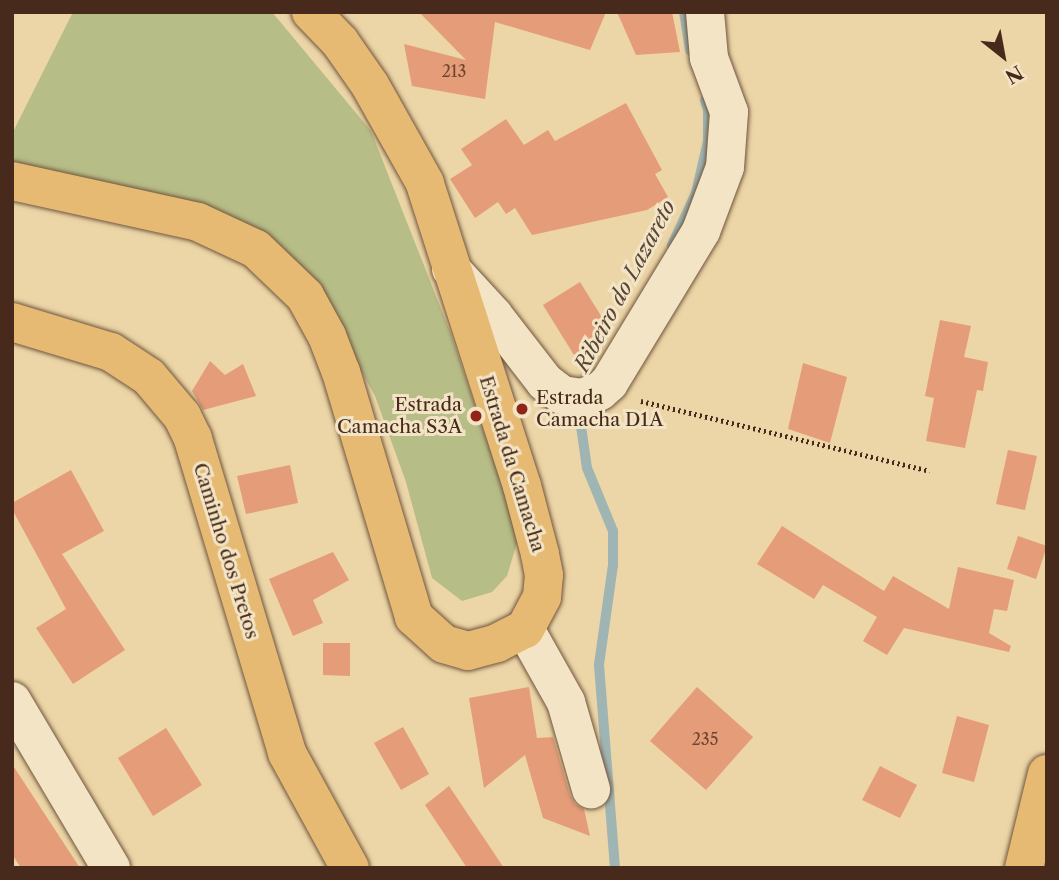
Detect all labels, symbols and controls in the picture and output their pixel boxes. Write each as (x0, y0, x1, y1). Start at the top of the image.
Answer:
north arrow (968, 21, 1038, 91)
text: N (1001, 60, 1027, 89)
house number: 213 (442, 61, 466, 81)
water label: Ribeiro do Lazareto (569, 196, 681, 376)
street label: Estrada da Camacha (474, 373, 550, 555)
place label: Estrada Camacha D1A (536, 387, 664, 431)
place label: Estrada Camacha S3A (337, 394, 462, 438)
marker: Estrada Camacha D1A (514, 401, 530, 417)
marker: Estrada Camacha S3A (468, 408, 484, 424)
street label: Caminho dos Pretos (188, 460, 264, 642)
house number: 235 (692, 729, 718, 749)

